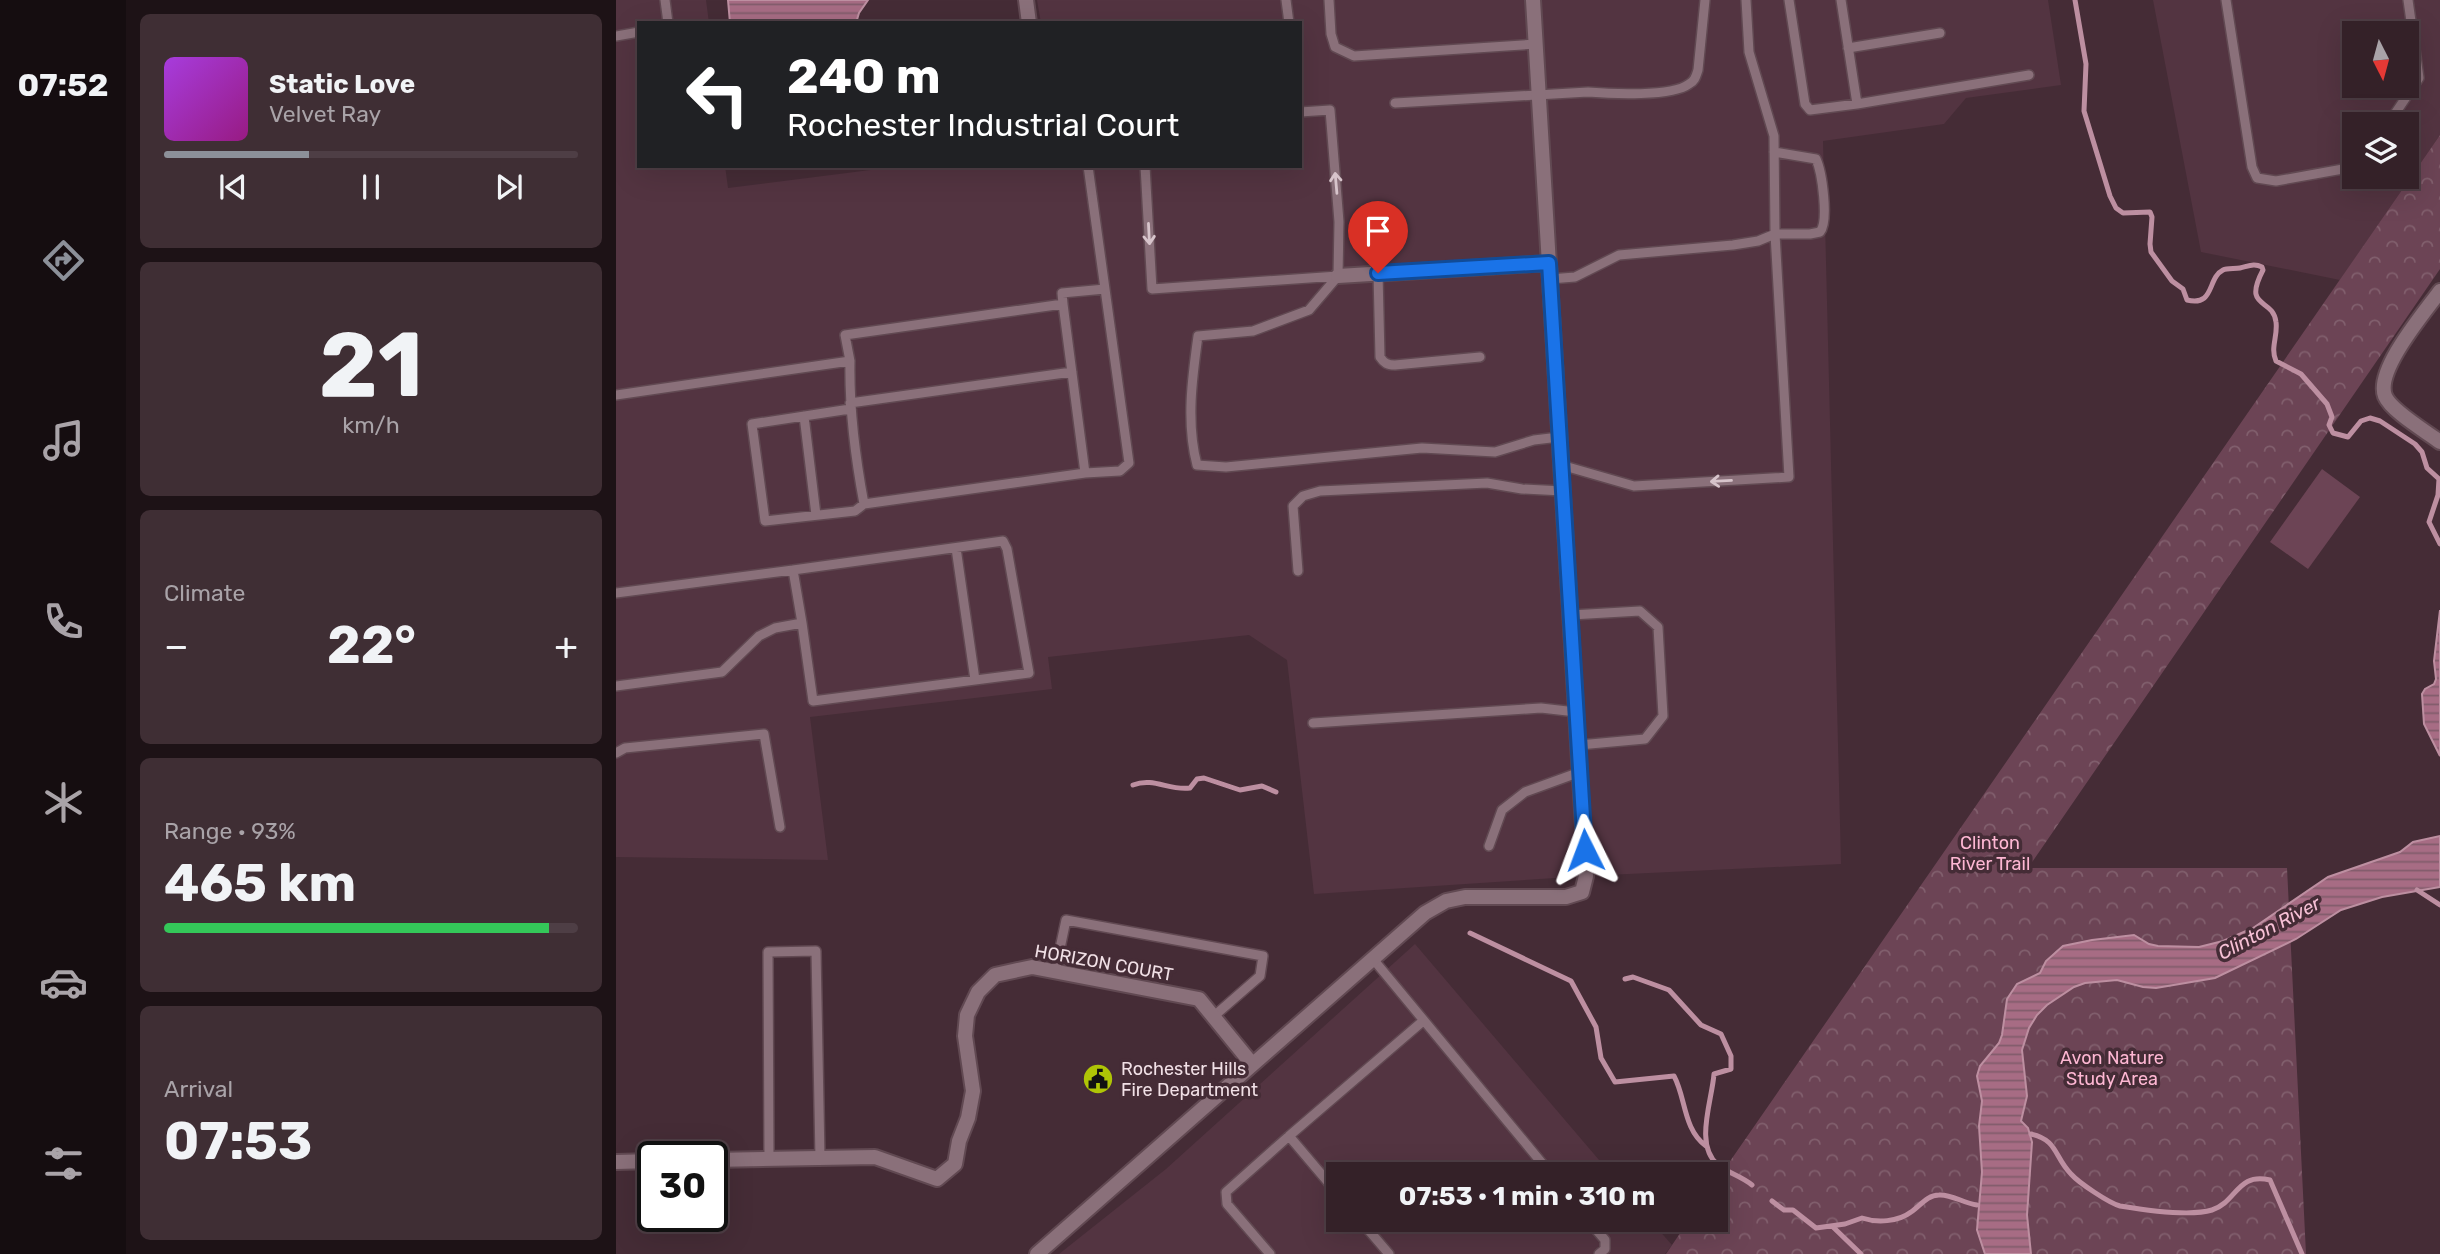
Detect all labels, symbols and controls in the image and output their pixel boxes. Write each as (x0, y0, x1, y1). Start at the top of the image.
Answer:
north arrow (2342, 21, 2418, 98)
map controls (2342, 21, 2419, 189)
text: 240 m (787, 47, 941, 105)
icon: left (672, 49, 763, 140)
text: 07:52 (18, 66, 108, 104)
text: Static Love (269, 69, 415, 100)
text: Velvet Ray (269, 100, 381, 128)
text: Rochester Industrial Court (787, 106, 1179, 144)
button: layers (2342, 112, 2419, 189)
icon: previous (214, 168, 252, 206)
icon: pause (352, 168, 390, 206)
icon: next (490, 168, 528, 206)
one-way arrow (1329, 172, 1342, 195)
pin (1348, 201, 1408, 273)
icon: arrive (1359, 212, 1397, 250)
one-way arrow (1142, 223, 1155, 246)
icon: directions (39, 236, 88, 285)
text: 21 (319, 311, 423, 419)
text: km/h (342, 411, 400, 439)
icon: music (39, 416, 88, 465)
one-way arrow (1709, 475, 1732, 488)
text: Climate (164, 579, 245, 607)
icon: phone (39, 597, 88, 646)
text: 22° (327, 614, 416, 676)
text: − (164, 623, 189, 669)
text: + (554, 623, 578, 669)
icon: climate (39, 778, 88, 827)
position arrow (1548, 813, 1622, 887)
text: Range · 93% (164, 817, 296, 845)
park label: Clinton River Trail (1950, 832, 2030, 875)
text: 465 km (164, 852, 356, 914)
water label: Clinton River (2214, 891, 2325, 965)
street label: HORIZON COURT (1033, 940, 1175, 986)
icon: car (39, 958, 88, 1007)
park label: Avon Nature Study Area (2060, 1047, 2164, 1090)
place label: Rochester Hills Fire Department (1121, 1058, 1258, 1101)
public building icon: Rochester Hills Fire Department (1081, 1062, 1115, 1096)
text: Arrival (164, 1075, 233, 1103)
text: 07:53 (164, 1110, 312, 1172)
icon: filters (39, 1139, 88, 1188)
speed limit sign: 30 (637, 1141, 728, 1232)
text: 07:53 · 1 min · 310 m (1399, 1181, 1655, 1212)

